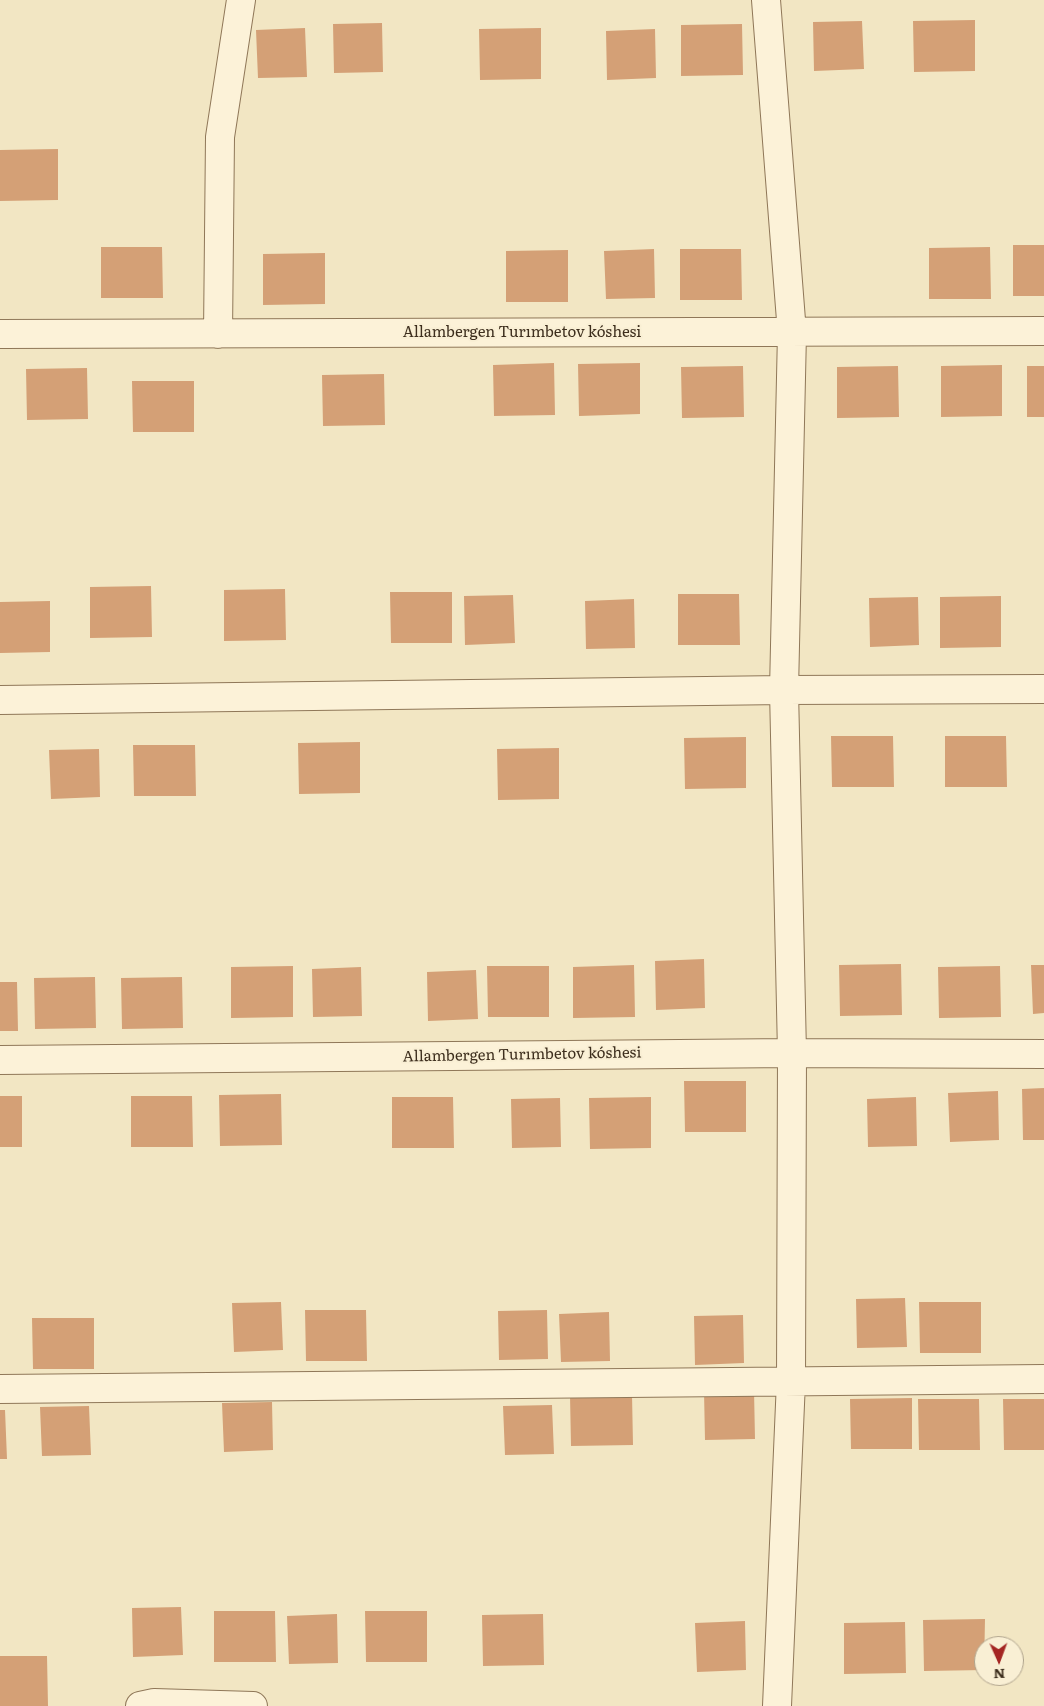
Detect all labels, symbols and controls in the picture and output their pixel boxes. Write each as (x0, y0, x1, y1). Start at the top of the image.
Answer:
street label: Allambergen Turımbetov kóshesi (403, 324, 641, 342)
street label: Allambergen Turımbetov kóshesi (403, 1044, 641, 1066)
north arrow (974, 1636, 1024, 1686)
text: N (993, 1665, 1006, 1685)

